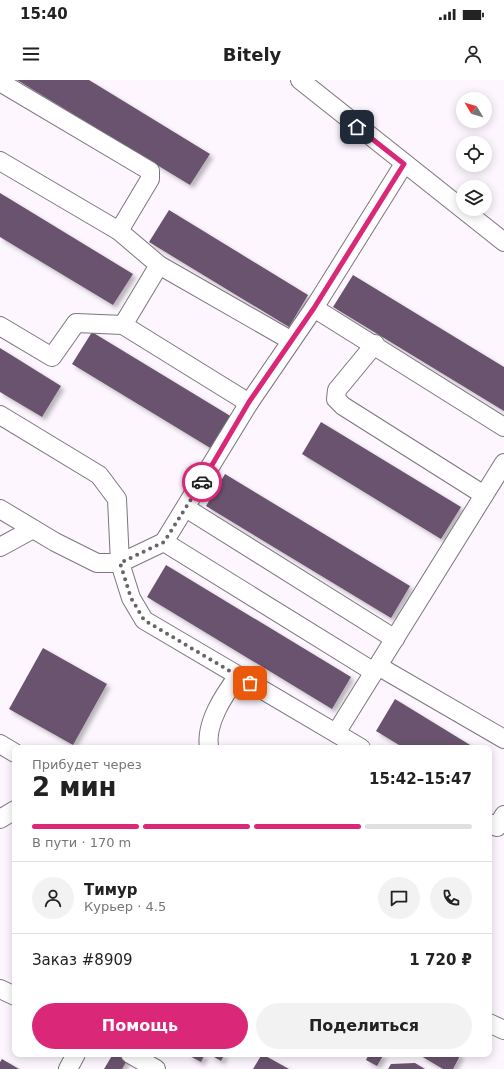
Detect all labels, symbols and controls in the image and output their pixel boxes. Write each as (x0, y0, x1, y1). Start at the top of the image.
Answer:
text: 15:40 (20, 5, 68, 23)
icon: menu (20, 43, 42, 65)
icon: person (462, 43, 484, 65)
text: Bitely (223, 44, 281, 65)
north arrow (456, 92, 492, 128)
map controls (456, 92, 492, 216)
pin (340, 110, 374, 144)
icon: home (346, 116, 368, 138)
button: locate (456, 136, 492, 172)
button: layers (456, 180, 492, 216)
courier (182, 462, 222, 502)
icon: car (191, 471, 213, 493)
pin (233, 666, 267, 700)
icon: bag (239, 672, 261, 694)
text: Прибудет через (32, 757, 142, 772)
text: 15:42–15:47 (369, 770, 472, 788)
text: 2 мин (32, 772, 117, 802)
text: В пути · 170 m (32, 835, 131, 850)
button: person (32, 877, 74, 919)
button: chat (378, 877, 420, 919)
button: phone (430, 877, 472, 919)
text: Тимур (84, 881, 138, 899)
text: Курьер · 4.5 (84, 899, 166, 914)
text: Заказ #8909 (32, 951, 133, 969)
text: 1 720 ₽ (409, 951, 472, 969)
button: Помощь (32, 1003, 248, 1049)
button: Поделиться (256, 1003, 472, 1049)

